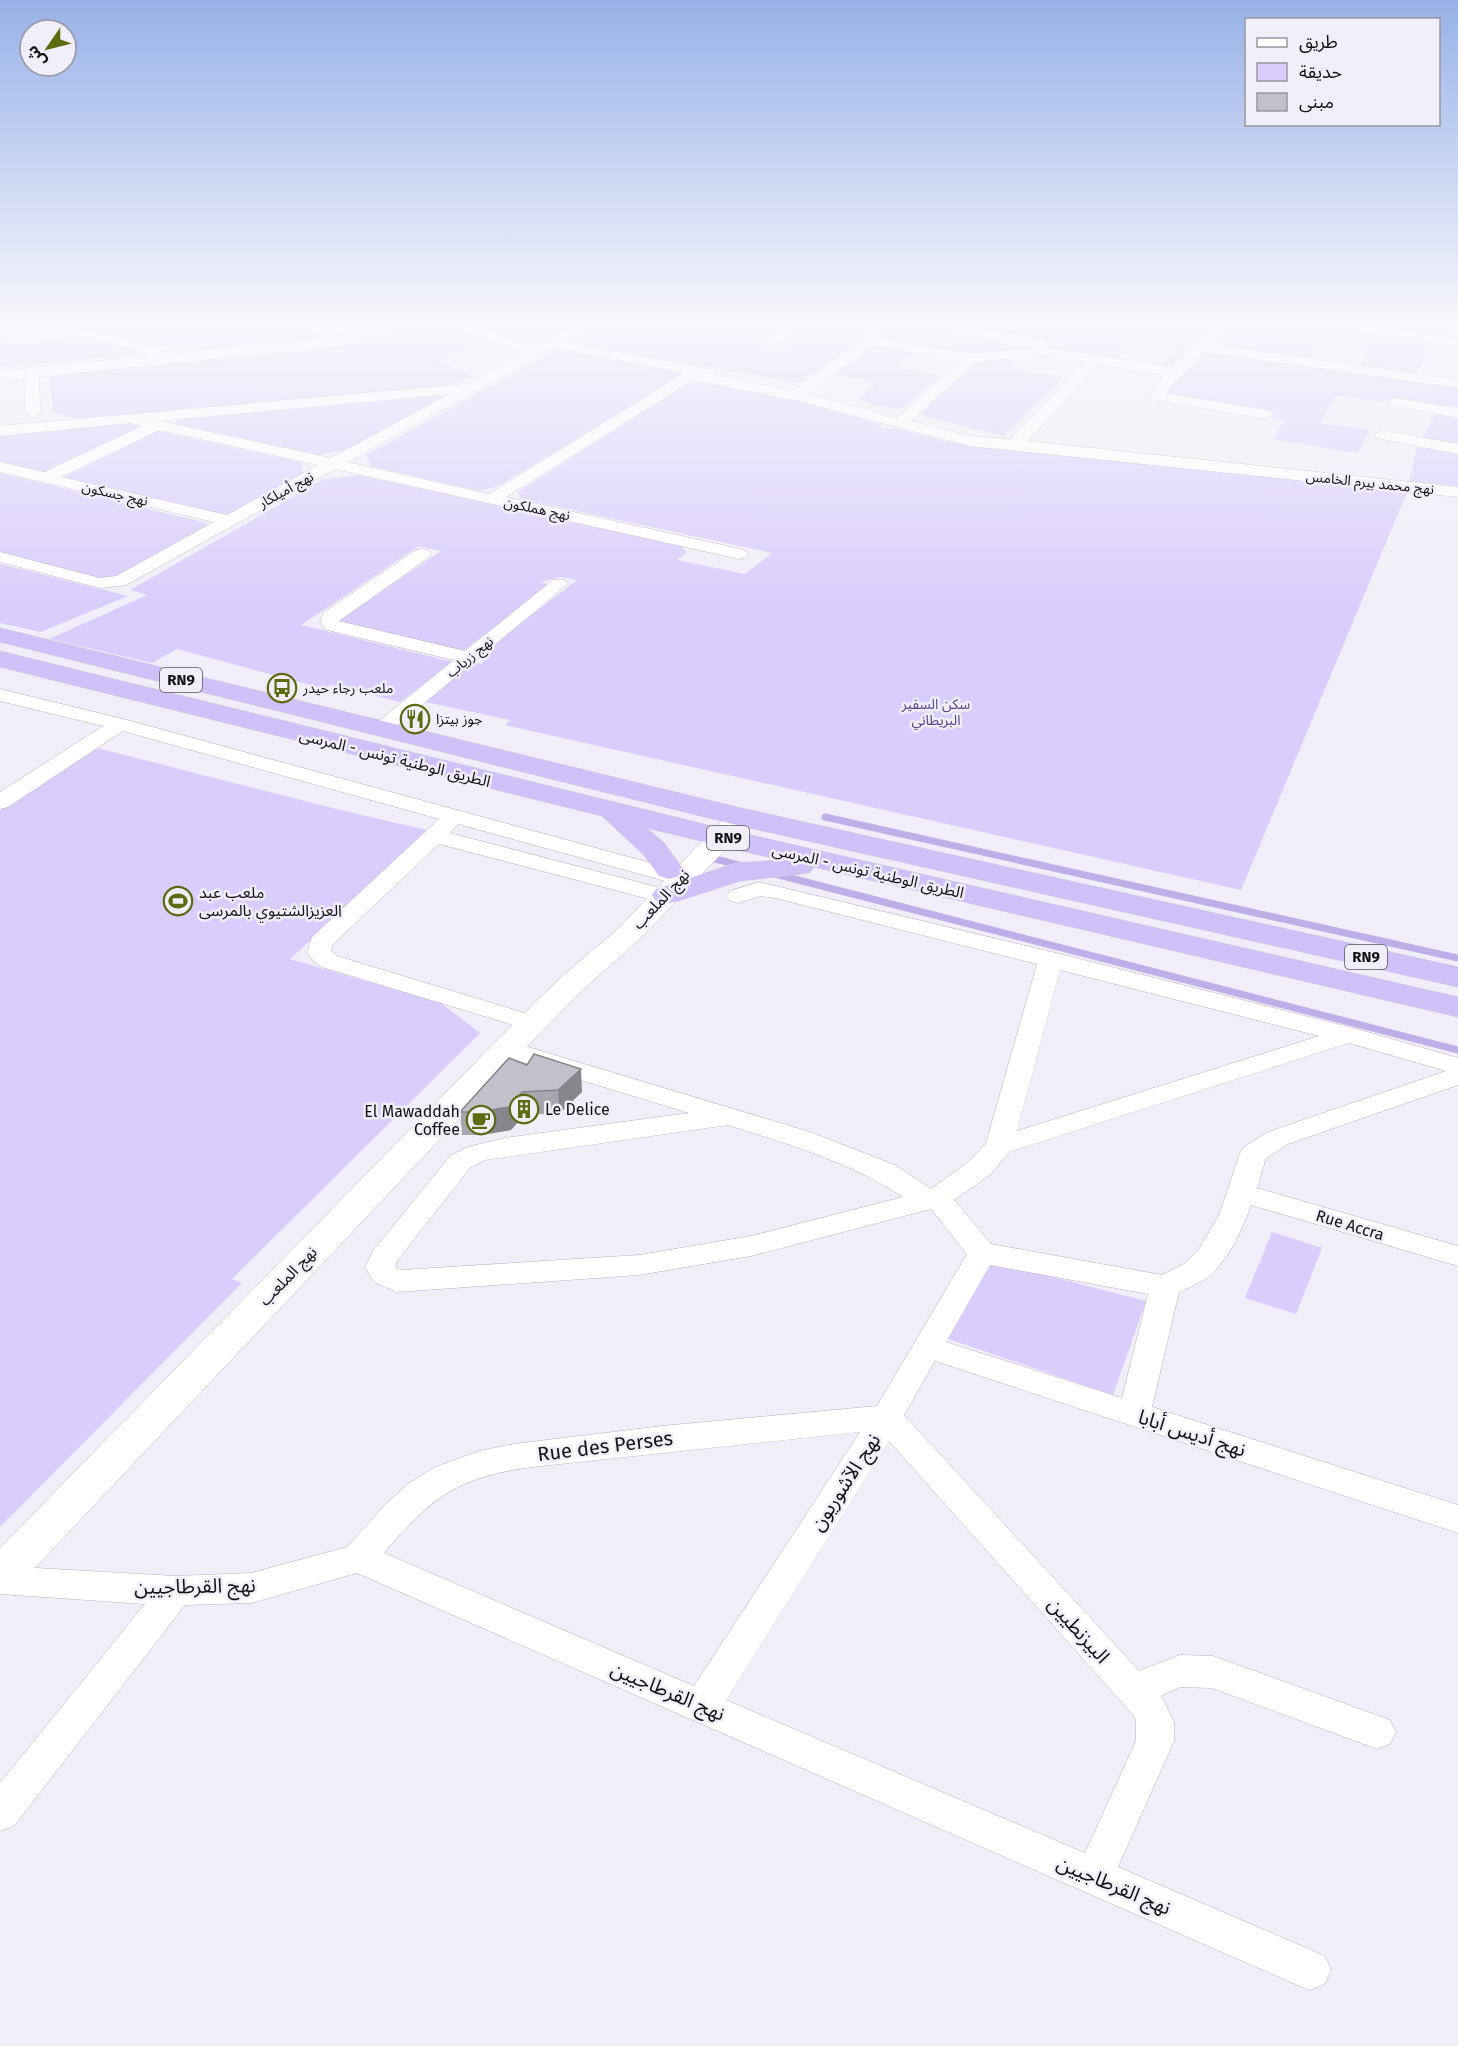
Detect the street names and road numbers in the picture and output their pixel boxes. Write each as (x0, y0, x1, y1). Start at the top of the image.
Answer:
street label: نهج أميلكار (254, 467, 318, 514)
street label: نهج محمد بيرم الخامس (1305, 468, 1435, 500)
street label: نهج جسكون (80, 478, 150, 512)
street label: نهج هملكون (502, 494, 572, 526)
street label: نهج زرياب (443, 633, 498, 683)
road number: RN9 (160, 668, 202, 692)
street label: الطريق الوطنية تونس - المرسى (297, 725, 493, 792)
road number: RN9 (707, 826, 749, 850)
street label: الطريق الوطنية تونس - المرسى (770, 840, 966, 903)
street label: نهج الملعب (629, 865, 696, 935)
road number: RN9 (1345, 945, 1387, 969)
street label: Rue Accra (1314, 1206, 1386, 1244)
street label: نهج الملعب (255, 1242, 323, 1312)
street label: نهج أديس أبابا (1134, 1404, 1249, 1465)
street label: Rue des Perses (536, 1426, 674, 1466)
street label: نهج الآشوريون (805, 1429, 888, 1537)
street label: نهج القرطاجيين (134, 1573, 256, 1602)
street label: البيزنطيين (1043, 1592, 1115, 1668)
street label: نهج القرطاجيين (606, 1656, 729, 1729)
street label: نهج القرطاجيين (1052, 1850, 1175, 1923)

